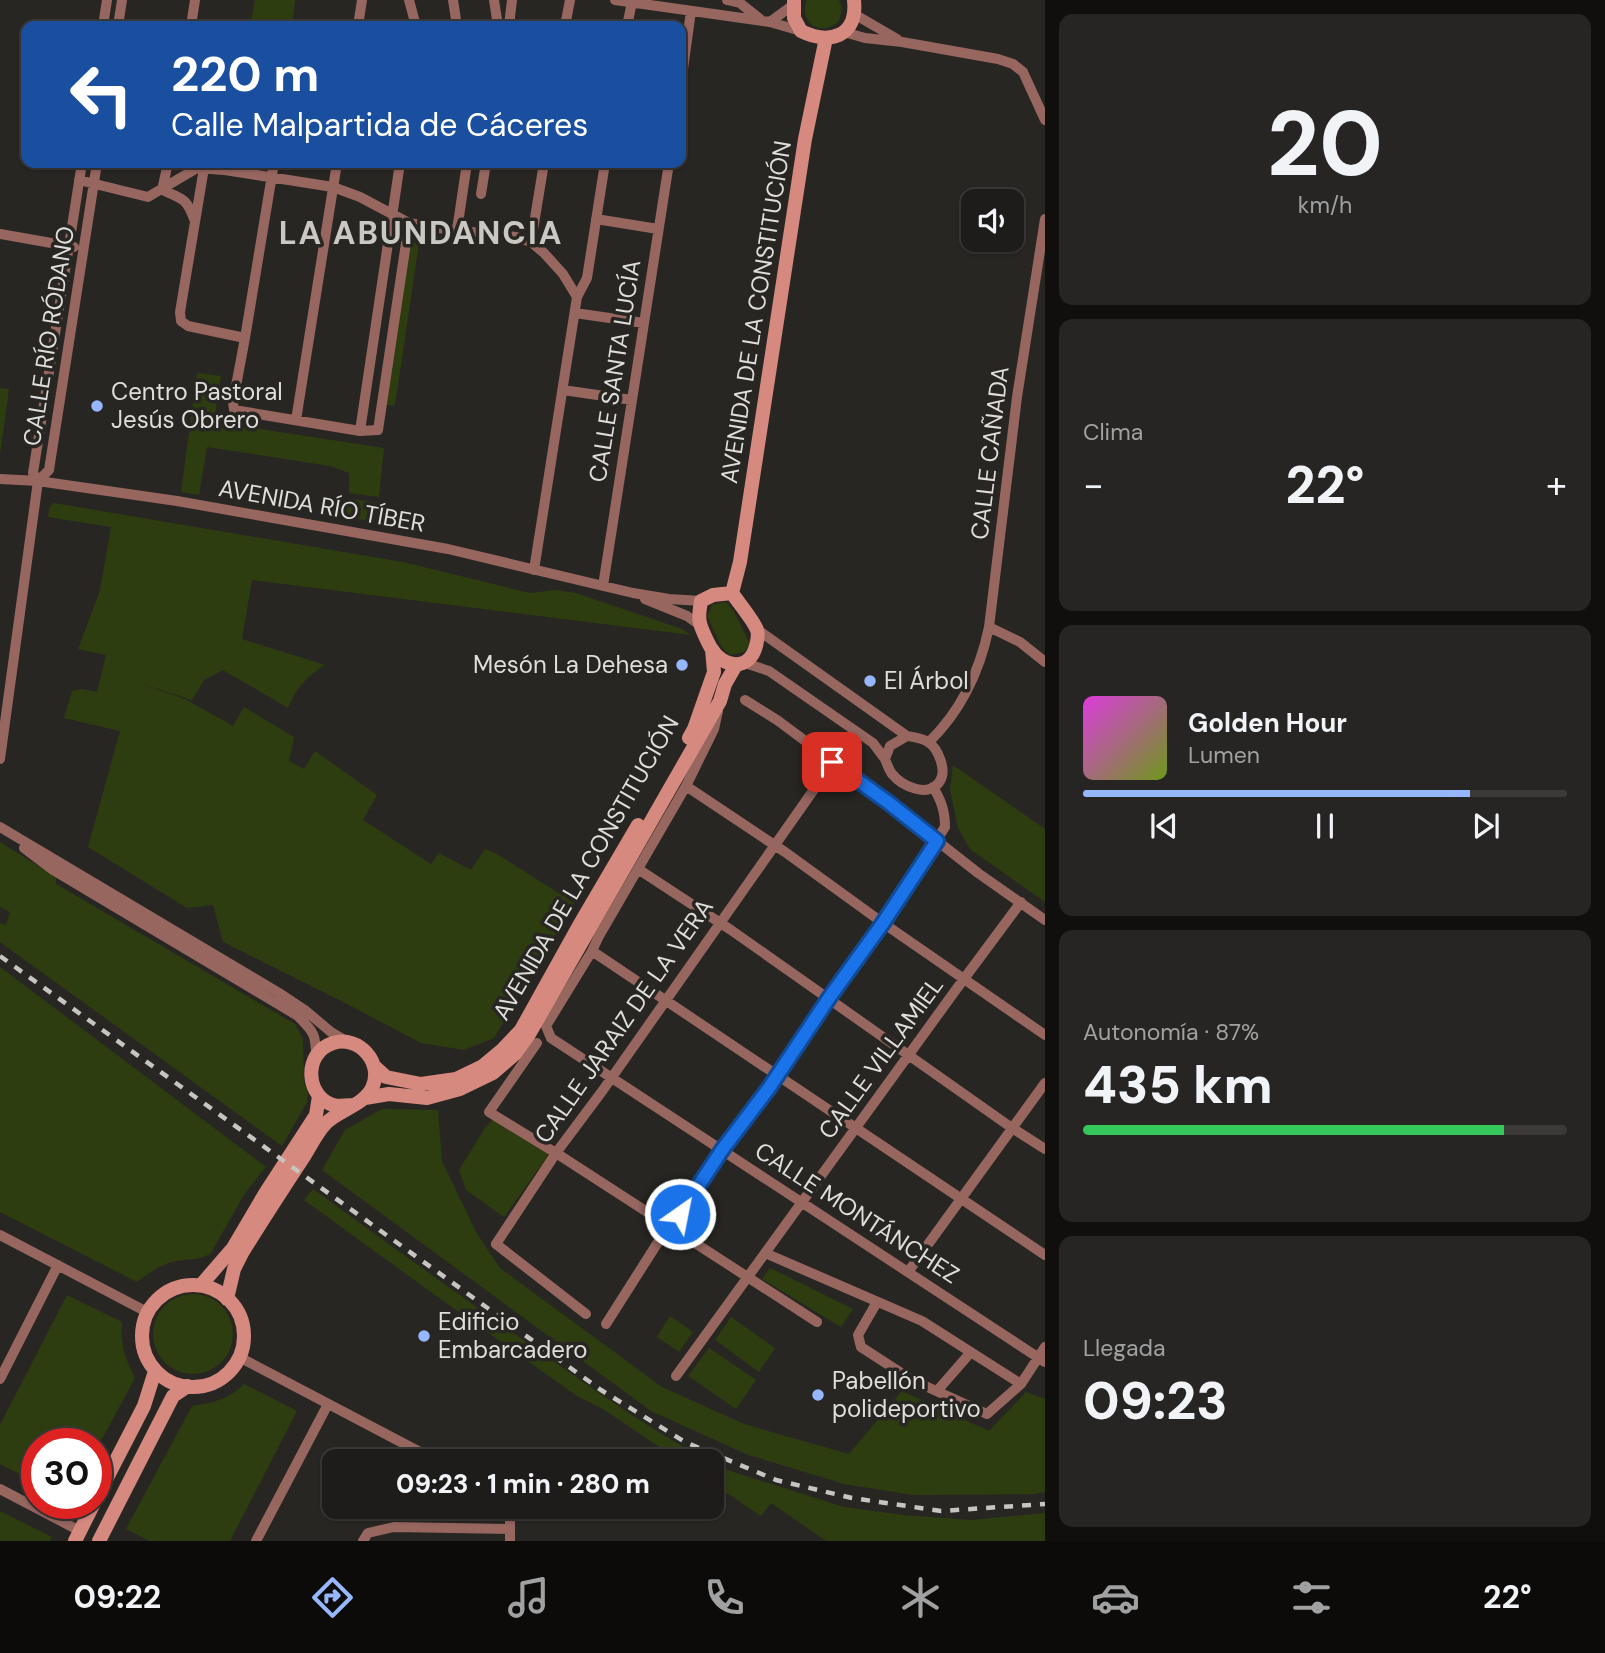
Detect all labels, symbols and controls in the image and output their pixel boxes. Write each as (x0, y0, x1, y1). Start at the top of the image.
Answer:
text: 220 m (171, 42, 319, 106)
icon: left (56, 49, 147, 140)
text: 20 (1267, 85, 1383, 203)
text: Calle Malpartida de Cáceres (171, 104, 588, 146)
street label: AVENIDA DE LA CONSTITUCIÓN (713, 138, 798, 486)
map controls (961, 189, 1024, 252)
button: sound (961, 189, 1024, 252)
text: km/h (1298, 190, 1352, 220)
district label: LA ABUNDANCIA (279, 212, 563, 254)
street label: CALLE RÍO RÓDANO (16, 224, 81, 448)
street label: CALLE SANTA LUCÍA (582, 257, 647, 484)
street label: CALLE CAÑADA (963, 364, 1016, 541)
place label: Centro Pastoral Jesús Obrero (111, 376, 283, 435)
marker: Centro Pastoral Jesús Obrero (89, 398, 105, 414)
text: Clima (1083, 417, 1143, 447)
text: 22° (1285, 451, 1365, 519)
text: − (1083, 460, 1104, 510)
text: + (1546, 460, 1567, 510)
street label: AVENIDA RÍO TÍBER (216, 472, 428, 539)
place label: Mesón La Dehesa (473, 649, 668, 680)
marker: Mesón La Dehesa (674, 657, 690, 673)
place label: El Árbol (884, 665, 969, 696)
marker: El Árbol (862, 673, 878, 689)
text: Golden Hour (1188, 706, 1347, 740)
street label: AVENIDA DE LA CONSTITUCIÓN (485, 710, 686, 1026)
pin (802, 732, 862, 792)
text: Lumen (1188, 740, 1260, 770)
icon: arrive (813, 743, 851, 781)
icon: previous (1145, 807, 1183, 845)
icon: pause (1306, 807, 1344, 845)
icon: next (1467, 807, 1505, 845)
street label: CALLE JARAIZ DE LA VERA (527, 892, 720, 1149)
street label: CALLE VILLAMIEL (811, 971, 950, 1145)
text: Autonomía · 87% (1083, 1017, 1259, 1047)
text: 435 km (1083, 1051, 1273, 1119)
street label: CALLE MONTÁNCHEZ (749, 1135, 965, 1290)
position arrow (643, 1177, 717, 1251)
place label: Edificio Embarcadero (438, 1306, 588, 1365)
marker: Edificio Embarcadero (416, 1328, 432, 1344)
text: Llegada (1083, 1333, 1166, 1363)
place label: Pabellón polideportivo (832, 1365, 981, 1424)
text: 09:23 (1083, 1367, 1228, 1435)
marker: Pabellón polideportivo (810, 1387, 826, 1403)
speed limit sign: 30 (21, 1428, 112, 1519)
text: 09:23 · 1 min · 280 m (396, 1467, 650, 1501)
icon: directions (308, 1573, 357, 1622)
icon: music (504, 1573, 553, 1622)
icon: phone (700, 1573, 749, 1622)
icon: climate (896, 1573, 945, 1622)
icon: car (1091, 1573, 1140, 1622)
icon: filters (1287, 1573, 1336, 1622)
text: 09:22 (73, 1576, 161, 1618)
text: 22° (1483, 1576, 1532, 1618)

